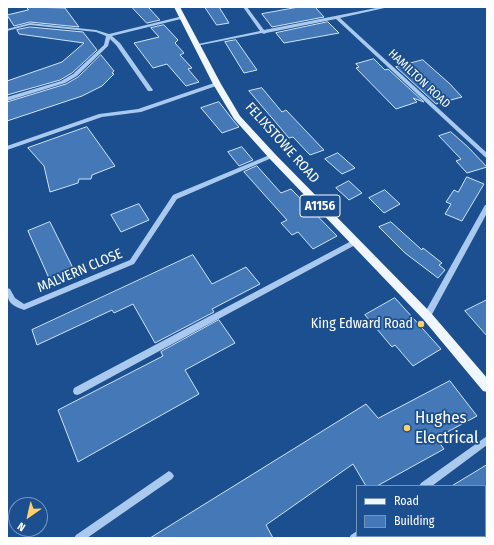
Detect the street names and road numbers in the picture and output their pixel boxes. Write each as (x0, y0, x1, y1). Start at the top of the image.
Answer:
street label: HAMILTON ROAD (385, 47, 453, 111)
street label: FELIXSTOWE ROAD (241, 99, 323, 187)
road number: A1156 (300, 195, 340, 217)
street label: MALVERN CLOSE (35, 246, 125, 296)

